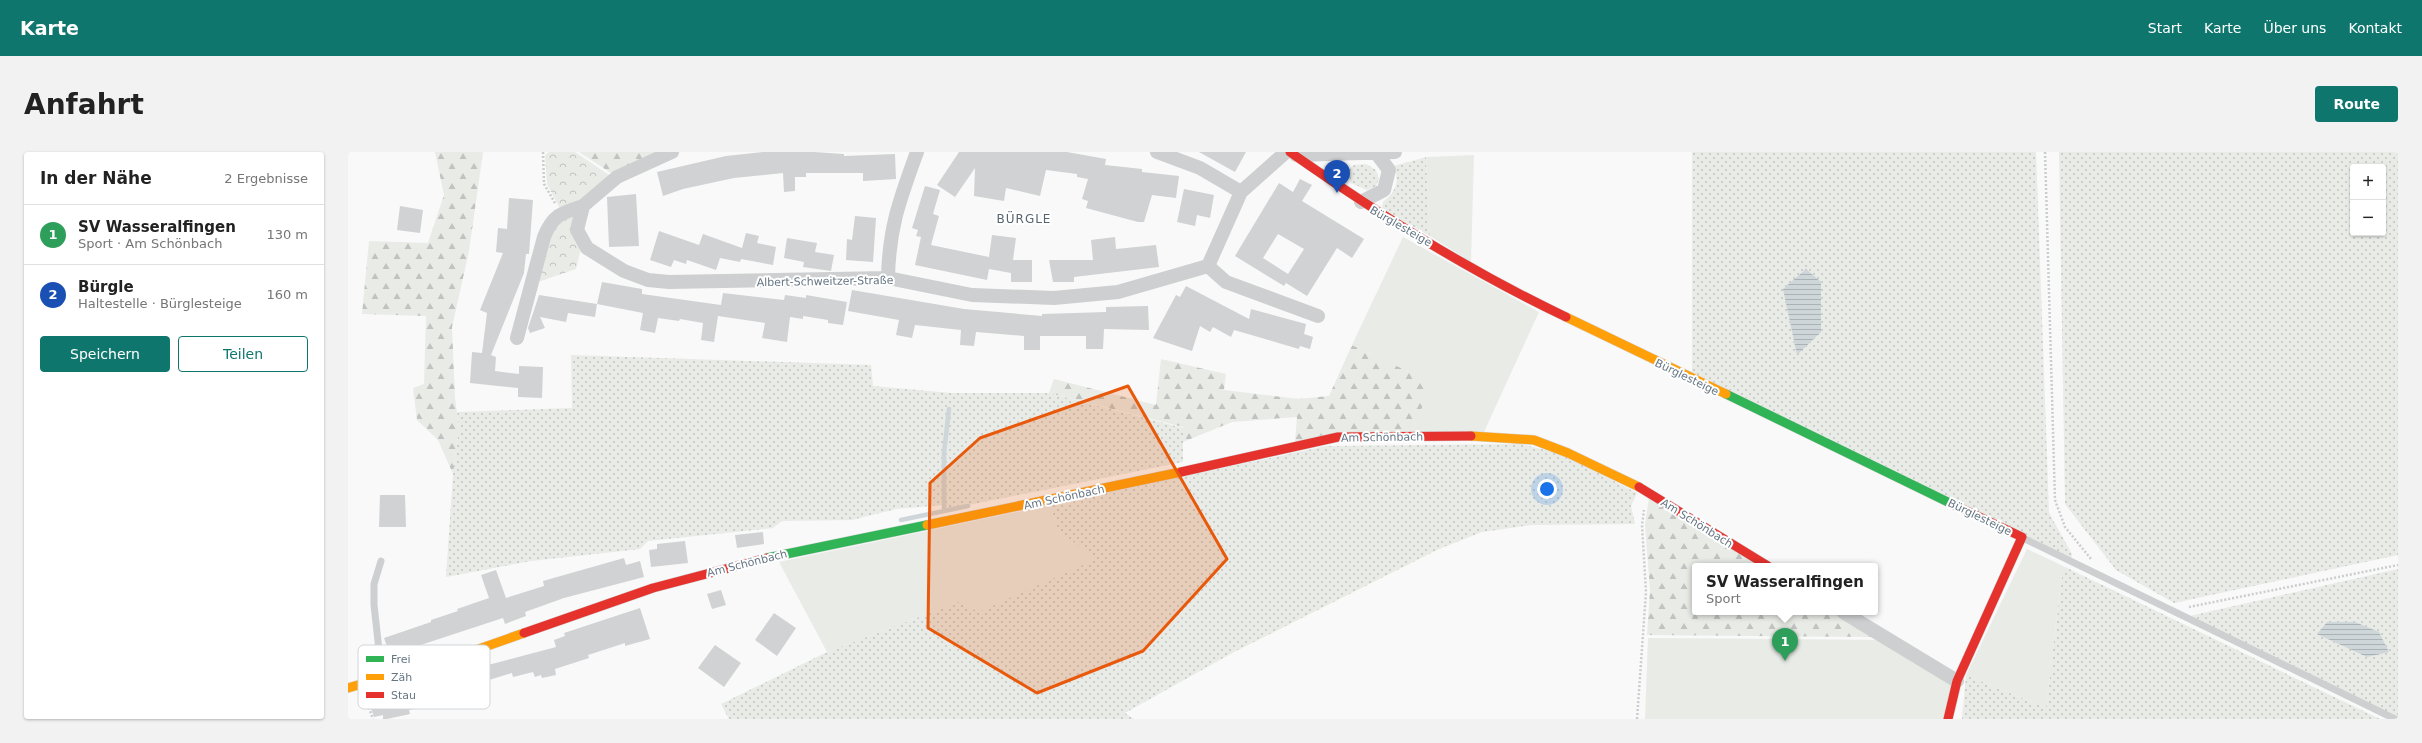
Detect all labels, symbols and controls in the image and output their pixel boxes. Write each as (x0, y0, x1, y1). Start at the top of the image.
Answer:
text: Karte (20, 17, 79, 39)
text: Start (2148, 20, 2182, 36)
text: Karte (2204, 20, 2241, 36)
text: Über uns (2263, 20, 2326, 36)
text: Kontakt (2348, 20, 2402, 36)
button: Route (2315, 86, 2398, 122)
text: Anfahrt (24, 88, 144, 121)
pin: 2 (1324, 160, 1350, 193)
map controls (2350, 164, 2386, 236)
button: + (2350, 164, 2386, 200)
text: In der Nähe (40, 168, 152, 188)
text: 2 Ergebnisse (224, 171, 308, 186)
button: − (2350, 200, 2386, 236)
street label: Bürglesteige (1368, 203, 1434, 249)
district label: BÜRGLE (997, 210, 1051, 226)
text: SV Wasseralfingen (78, 218, 236, 236)
text: 1 (48, 227, 58, 242)
text: 130 m (266, 227, 308, 242)
text: Sport · Am Schönbach (78, 236, 222, 251)
street label: Albert-Schweitzer-Straße (756, 274, 894, 289)
text: Bürgle (78, 278, 134, 296)
text: 2 (48, 287, 58, 302)
text: 160 m (266, 287, 308, 302)
text: Haltestelle · Bürglesteige (78, 296, 242, 311)
button: Speichern (40, 336, 170, 372)
button: Teilen (178, 336, 308, 372)
street label: Bürglesteige (1653, 356, 1721, 399)
street label: Am Schönbach (1341, 430, 1423, 445)
your location (1537, 479, 1557, 499)
street label: Am Schönbach (1023, 483, 1106, 512)
street label: Am Schönbach (1658, 496, 1735, 551)
street label: Bürglesteige (1946, 496, 2014, 539)
street label: Am Schönbach (706, 547, 789, 580)
popup (1692, 563, 1878, 615)
text: SV Wasseralfingen (1706, 573, 1864, 591)
text: Sport (1706, 591, 1741, 606)
pin: 1 (1772, 628, 1798, 661)
legend (358, 645, 490, 709)
text: Frei (391, 653, 411, 666)
text: Zäh (391, 671, 412, 684)
text: Stau (391, 689, 416, 702)

